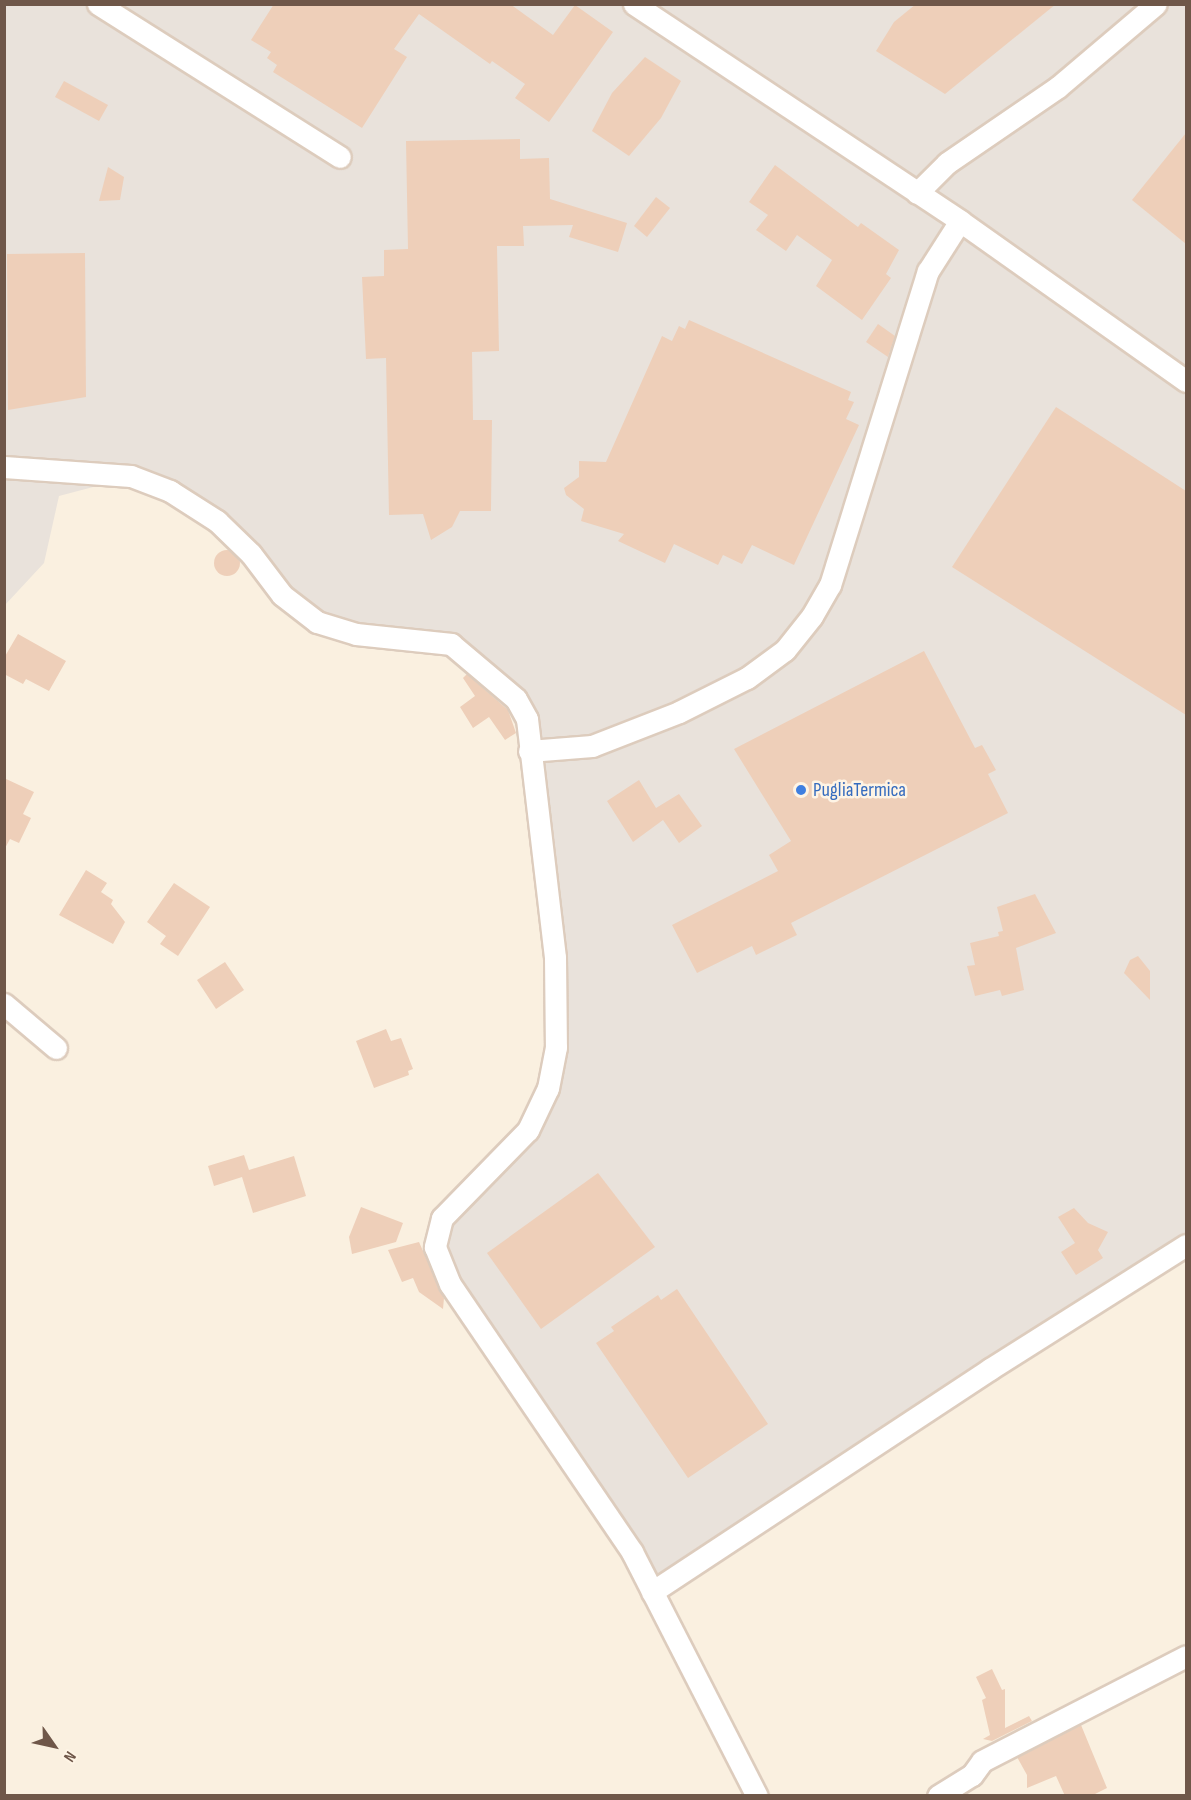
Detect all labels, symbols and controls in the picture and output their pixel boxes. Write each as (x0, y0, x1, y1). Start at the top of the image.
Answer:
place label: PugliaTermica (813, 778, 906, 802)
marker: PugliaTermica (794, 783, 808, 797)
north arrow (24, 1716, 84, 1776)
text: N (59, 1747, 80, 1765)

